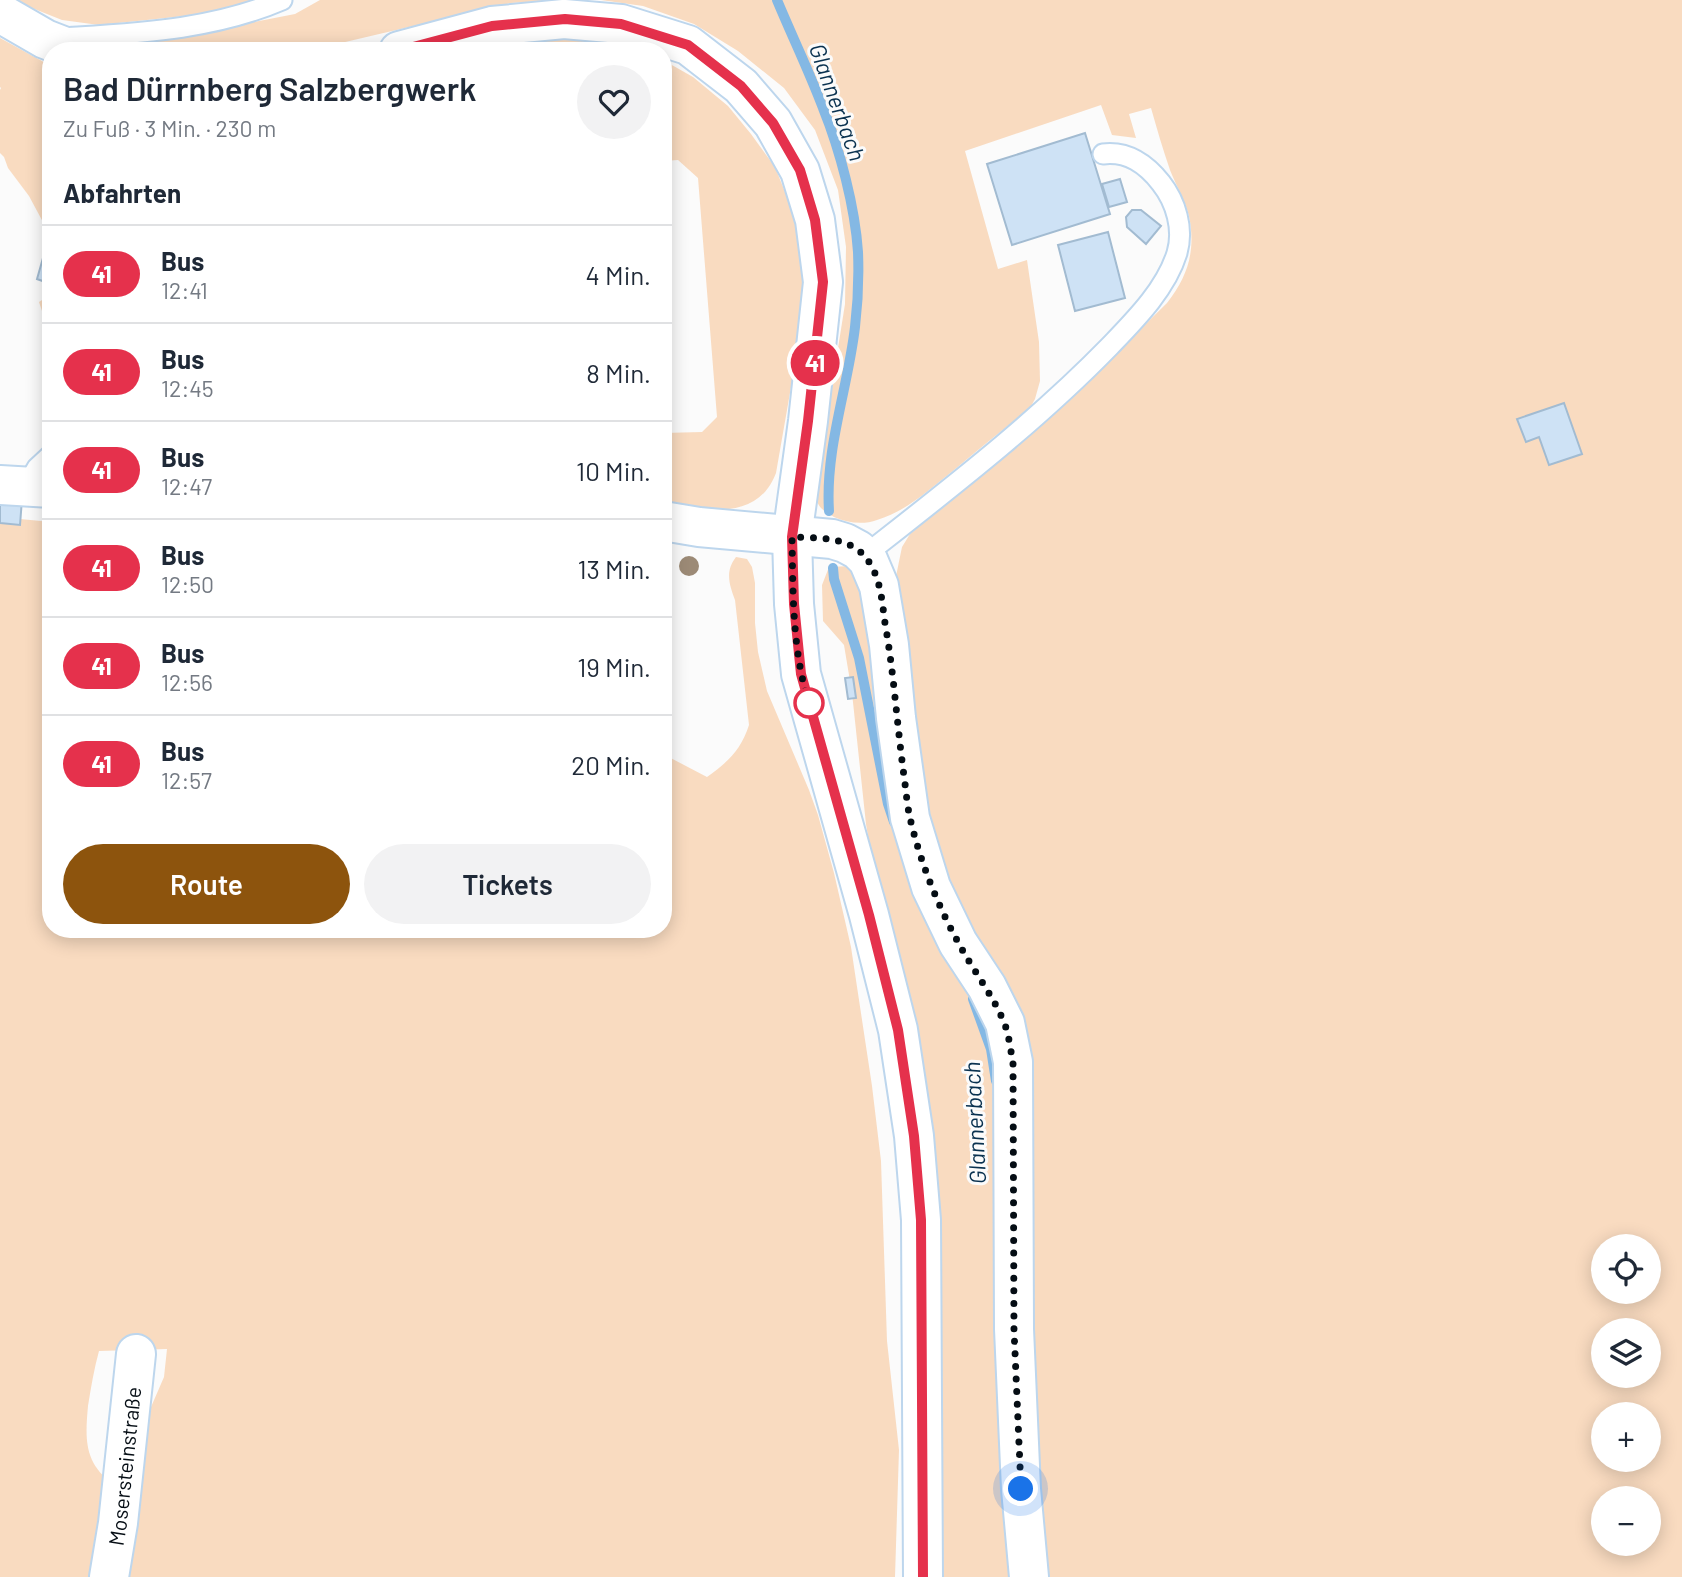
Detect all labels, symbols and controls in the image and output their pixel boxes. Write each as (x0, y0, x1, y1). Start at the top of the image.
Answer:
water label: Glannerbach (804, 39, 872, 165)
button: heart (577, 65, 651, 139)
text: Bad Dürrnberg Salzbergwerk (63, 68, 476, 108)
text: Zu Fuß · 3 Min. · 230 m (63, 114, 276, 142)
text: Abfahrten (63, 177, 181, 208)
text: Bus (161, 245, 204, 276)
text: 41 (91, 259, 112, 288)
text: 4 Min. (586, 259, 651, 290)
text: 12:41 (161, 276, 208, 304)
line badge: 41 (784, 340, 846, 386)
text: Bus (161, 343, 204, 374)
text: 41 (805, 348, 825, 377)
text: 41 (91, 357, 112, 386)
text: 8 Min. (586, 357, 651, 388)
text: 12:45 (161, 374, 214, 402)
text: Bus (161, 441, 204, 472)
text: 41 (91, 455, 112, 484)
text: 10 Min. (576, 455, 651, 486)
text: 12:47 (161, 472, 212, 500)
text: Bus (161, 539, 204, 570)
text: 41 (91, 553, 112, 582)
text: 13 Min. (577, 553, 651, 584)
text: 12:50 (161, 570, 214, 598)
text: Bus (161, 637, 204, 668)
text: 41 (91, 651, 112, 680)
text: 19 Min. (577, 651, 651, 682)
text: 12:56 (161, 668, 213, 696)
unlabelled marker (794, 688, 824, 718)
text: Bus (161, 735, 204, 766)
text: 41 (91, 749, 112, 778)
text: 20 Min. (571, 749, 651, 780)
text: 12:57 (161, 766, 212, 794)
button: Route (63, 844, 350, 924)
button: Tickets (364, 844, 651, 924)
water label: Glannerbach (957, 1061, 991, 1185)
map controls (1591, 1234, 1661, 1556)
button: locate (1591, 1234, 1661, 1304)
button: layers (1591, 1318, 1661, 1388)
street label: Mosersteinstraße (102, 1385, 145, 1547)
button: + (1591, 1402, 1661, 1472)
your location (1003, 1471, 1038, 1506)
button: − (1591, 1486, 1661, 1556)

